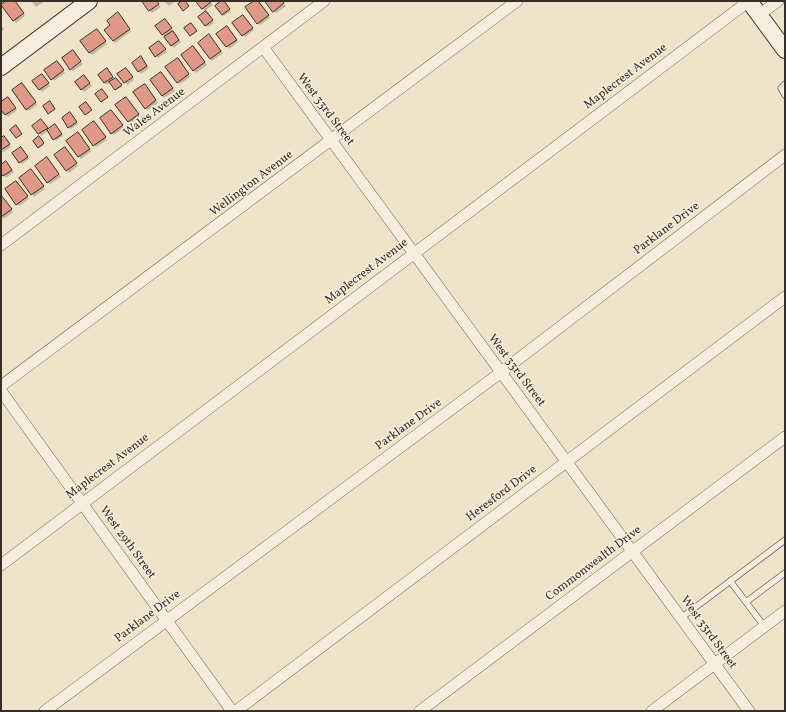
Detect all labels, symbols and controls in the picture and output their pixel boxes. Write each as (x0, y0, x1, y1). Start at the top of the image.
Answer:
street label: Maplecrest Avenue (582, 41, 670, 113)
street label: West 33rd Street (293, 71, 357, 149)
street label: Wales Avenue (121, 85, 189, 141)
street label: Wellington Avenue (208, 148, 296, 220)
street label: Parklane Drive (631, 200, 703, 258)
street label: Maplecrest Avenue (323, 236, 411, 308)
street label: West 33rd Street (484, 332, 548, 410)
street label: Parklane Drive (373, 396, 445, 454)
street label: Maplecrest Avenue (64, 431, 152, 503)
street label: Heresford Drive (464, 463, 540, 525)
street label: West 29th Street (96, 504, 158, 582)
street label: Commonwealth Drive (543, 523, 645, 605)
street label: Parklane Drive (112, 588, 184, 646)
street label: West 33rd Street (677, 594, 739, 672)

